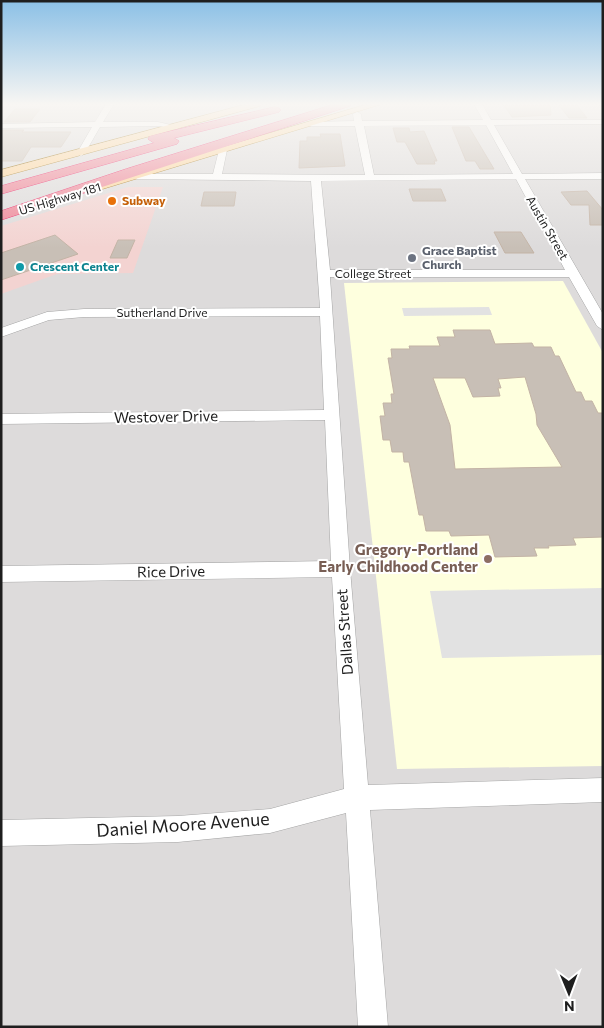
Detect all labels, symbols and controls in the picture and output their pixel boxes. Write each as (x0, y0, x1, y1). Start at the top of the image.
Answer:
street label: US Highway 181 (17, 179, 102, 217)
place label: Subway (122, 193, 166, 207)
street label: Austin Street (524, 193, 572, 262)
marker: Subway (106, 195, 118, 207)
place label: Grace Baptist Church (422, 243, 497, 271)
marker: Grace Baptist Church (406, 252, 418, 264)
place label: Crescent Center (30, 259, 119, 273)
marker: Crescent Center (14, 261, 26, 273)
street label: College Street (335, 266, 411, 280)
street label: Sutherland Drive (116, 305, 208, 319)
street label: Westover Drive (114, 406, 218, 426)
place label: Gregory-Portland Early Childhood Center (318, 540, 478, 575)
marker: Gregory-Portland Early Childhood Center (482, 553, 494, 565)
street label: Rice Drive (137, 561, 205, 581)
street label: Dallas Street (332, 588, 356, 676)
street label: Daniel Moore Avenue (96, 807, 270, 841)
north arrow (544, 968, 594, 1018)
text: N (564, 998, 575, 1015)

